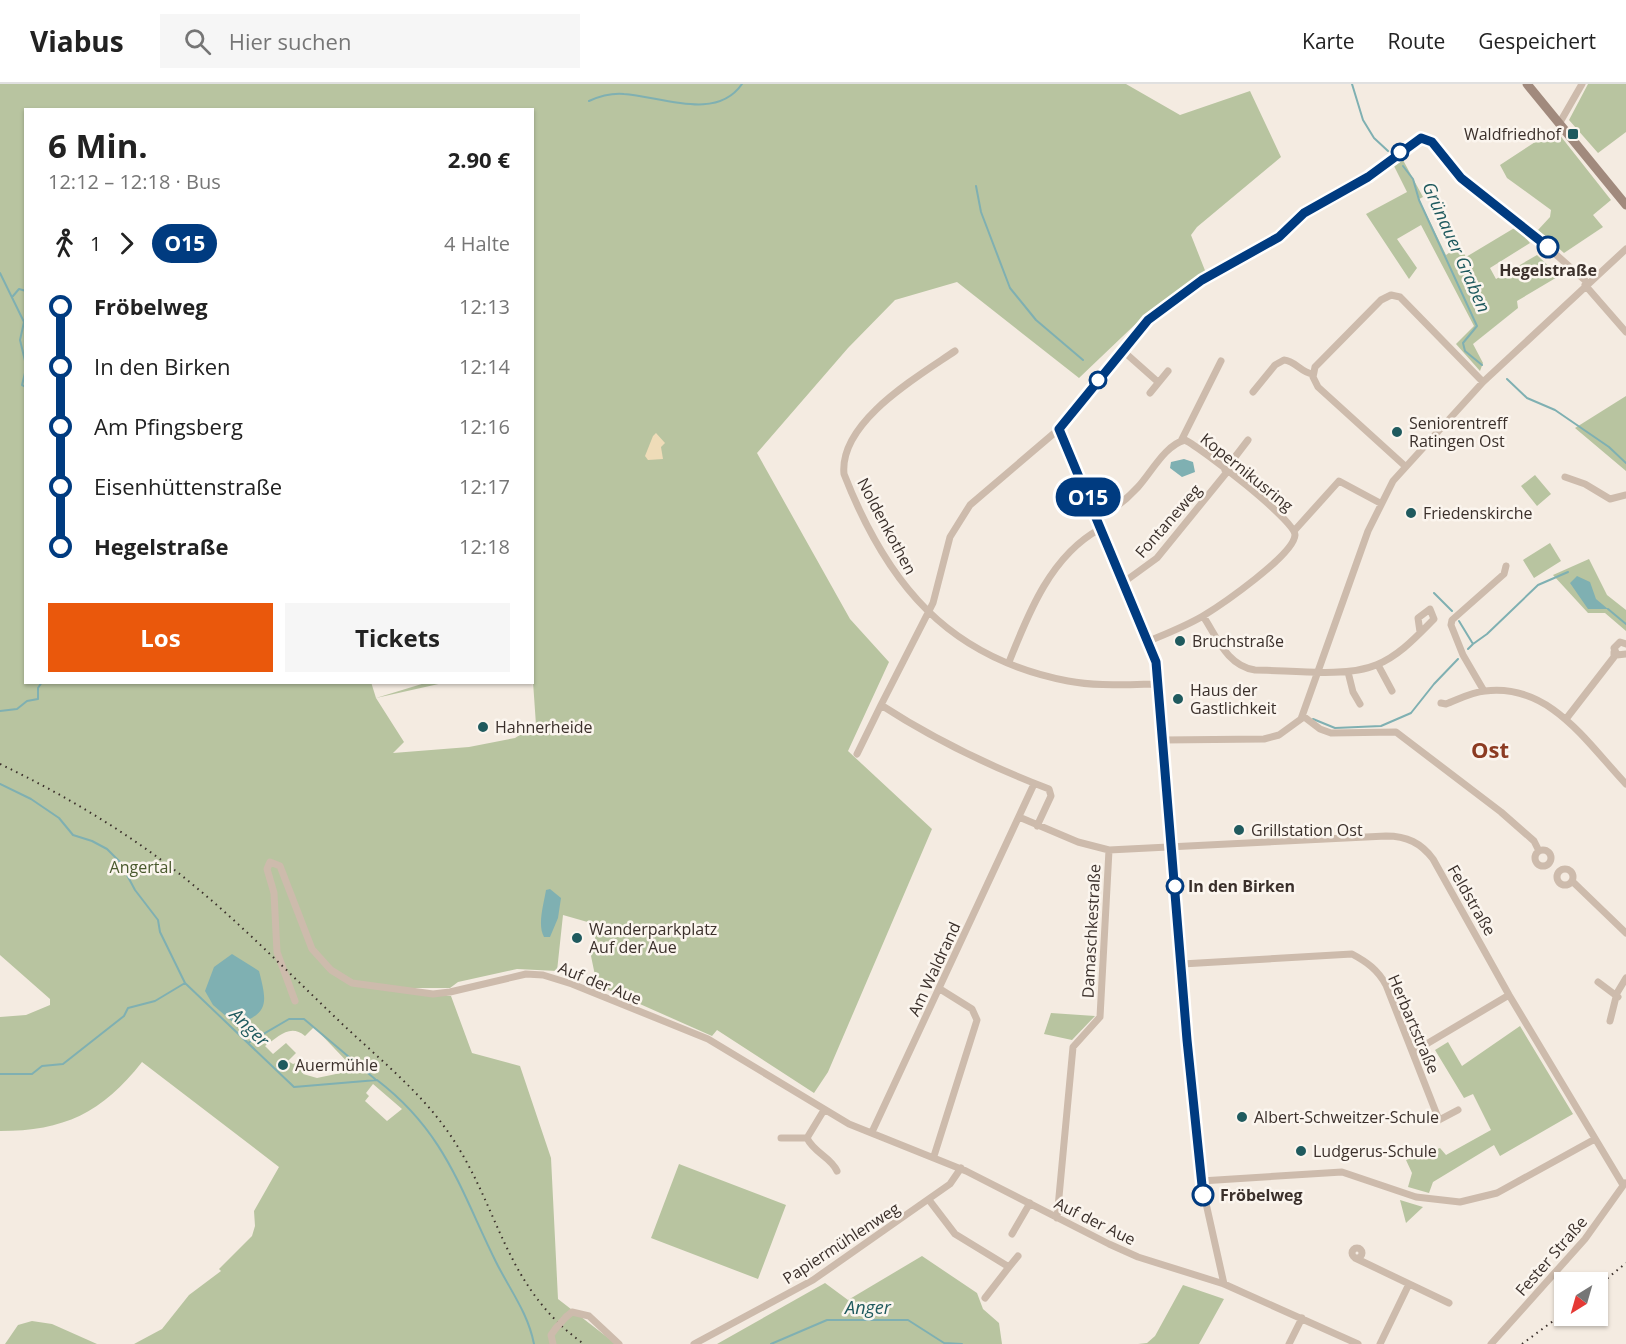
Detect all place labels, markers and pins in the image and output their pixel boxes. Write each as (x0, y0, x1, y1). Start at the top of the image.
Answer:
place label: Waldfriedhof (1464, 123, 1563, 145)
marker: Waldfriedhof (1566, 127, 1580, 141)
unlabelled marker (1391, 143, 1409, 161)
marker: Hegelstraße (1537, 236, 1559, 258)
place label: Hegelstraße (1499, 259, 1597, 281)
unlabelled marker (1089, 371, 1107, 389)
place label: Seniorentreff Ratingen Ost (1409, 412, 1509, 452)
marker: Seniorentreff Ratingen Ost (1390, 425, 1404, 439)
place label: Friedenskirche (1423, 502, 1532, 524)
marker: Friedenskirche (1404, 506, 1418, 520)
place label: Bruchstraße (1192, 630, 1284, 652)
marker: Bruchstraße (1173, 634, 1187, 648)
place label: Haus der Gastlichkeit (1190, 679, 1277, 719)
marker: Haus der Gastlichkeit (1171, 692, 1185, 706)
place label: Hahnerheide (495, 716, 592, 738)
marker: Hahnerheide (476, 720, 490, 734)
place label: Grillstation Ost (1251, 819, 1363, 841)
marker: Grillstation Ost (1232, 823, 1246, 837)
place label: In den Birken (1188, 875, 1295, 897)
marker: In den Birken (1166, 877, 1184, 895)
place label: Wanderparkplatz Auf der Aue (589, 918, 717, 958)
marker: Wanderparkplatz Auf der Aue (570, 931, 584, 945)
place label: Auermühle (295, 1054, 378, 1076)
marker: Auermühle (276, 1058, 290, 1072)
place label: Albert-Schweitzer-Schule (1254, 1106, 1439, 1128)
marker: Albert-Schweitzer-Schule (1235, 1110, 1249, 1124)
place label: Ludgerus-Schule (1313, 1140, 1437, 1162)
marker: Ludgerus-Schule (1294, 1144, 1308, 1158)
marker: Fröbelweg (1192, 1184, 1214, 1206)
place label: Fröbelweg (1220, 1184, 1303, 1206)

